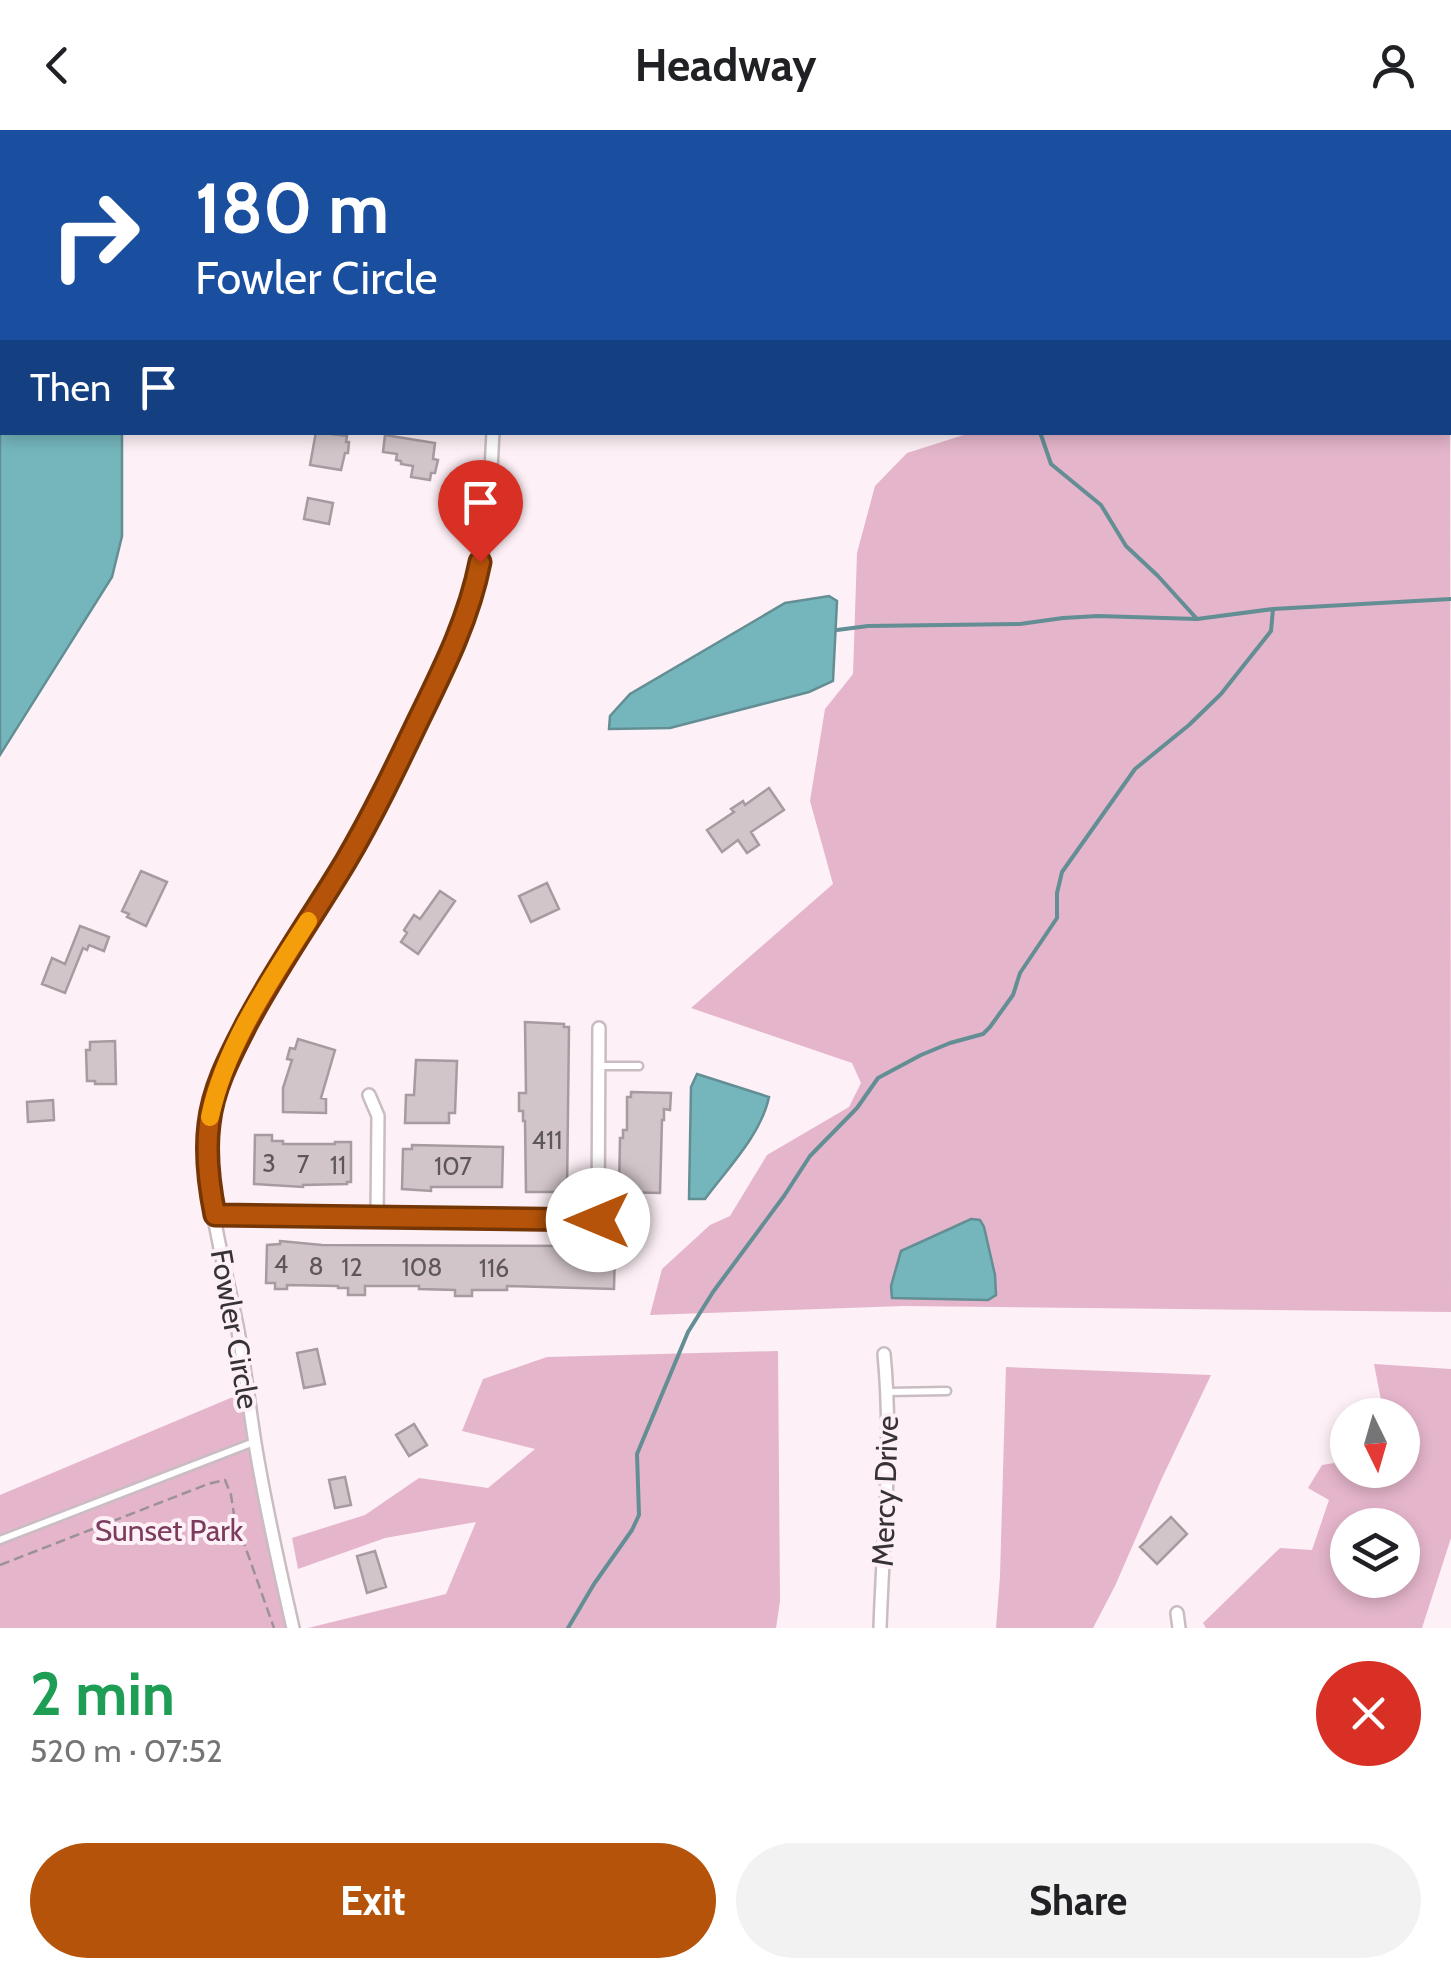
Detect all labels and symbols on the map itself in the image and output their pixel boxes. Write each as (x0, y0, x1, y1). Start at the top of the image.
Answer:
pin (438, 460, 523, 563)
house number: 411 (532, 1125, 562, 1155)
house number: 3 (262, 1148, 276, 1178)
house number: 7 (297, 1149, 310, 1179)
house number: 11 (330, 1150, 346, 1180)
house number: 107 (434, 1151, 472, 1181)
position arrow (546, 1168, 650, 1272)
street label: Fowler Circle (203, 1246, 267, 1412)
house number: 4 (274, 1249, 288, 1279)
house number: 8 (308, 1251, 324, 1281)
house number: 12 (341, 1252, 363, 1282)
house number: 108 (402, 1252, 442, 1282)
house number: 116 (479, 1253, 509, 1283)
north arrow (1330, 1398, 1420, 1488)
street label: Mercy Drive (864, 1415, 906, 1567)
park label: Sunset Park (95, 1512, 244, 1549)

